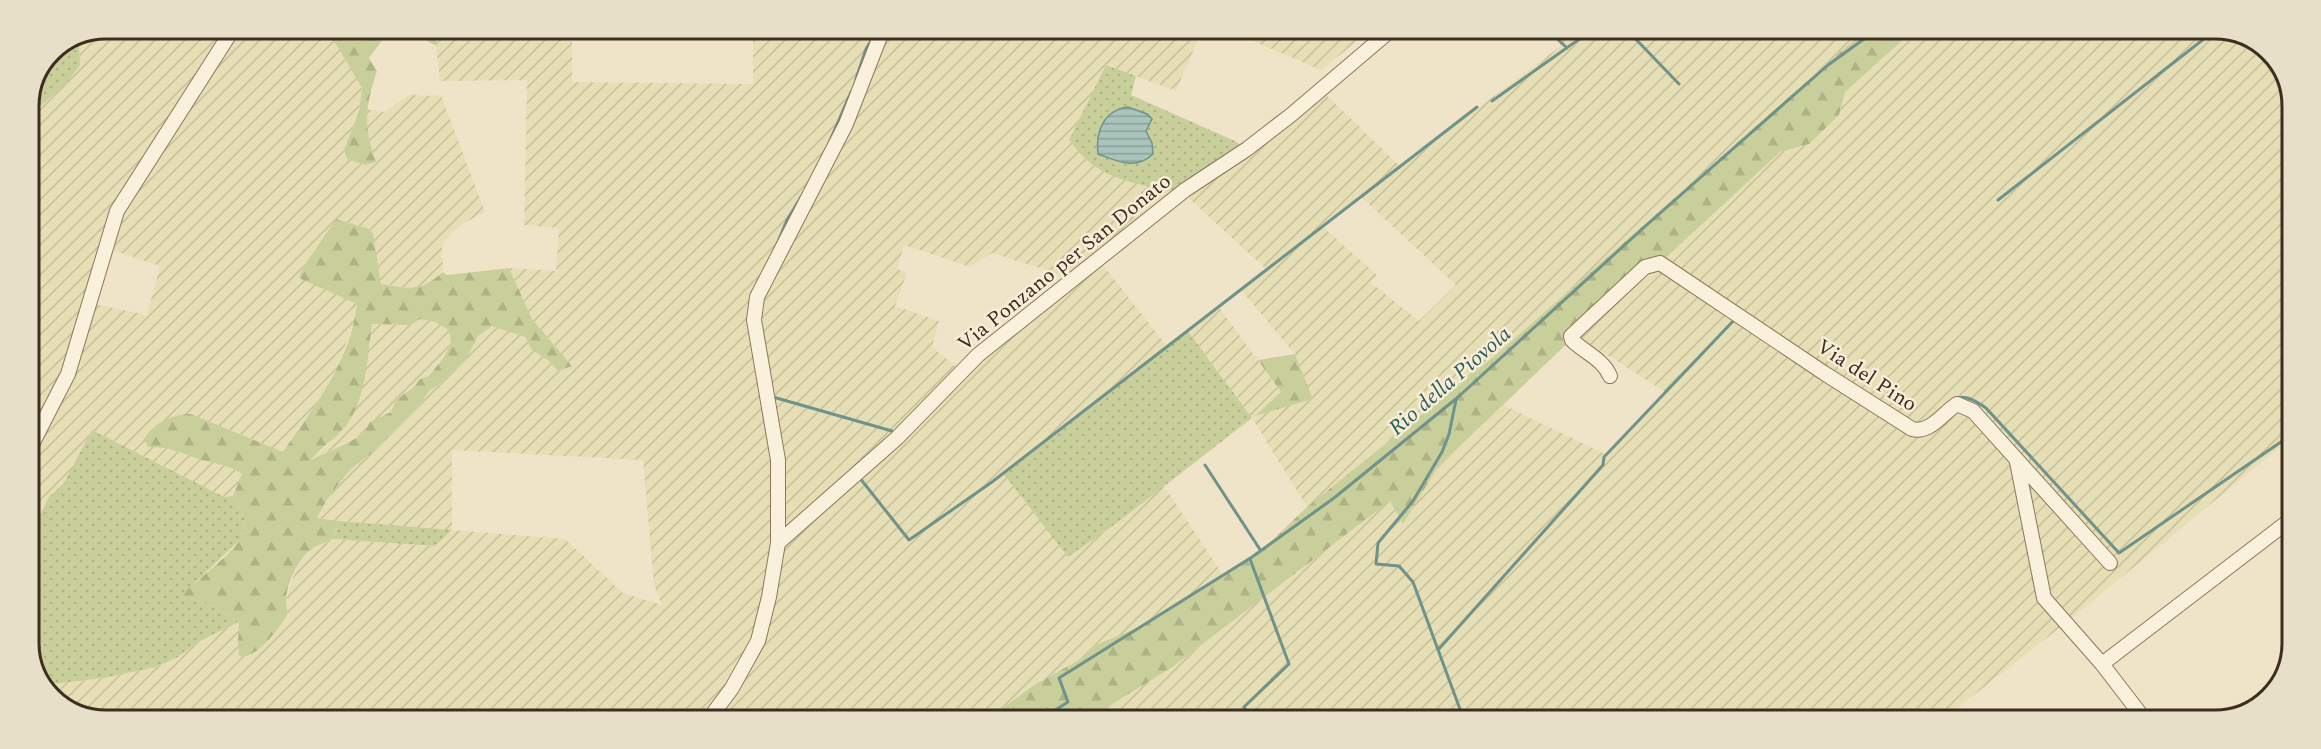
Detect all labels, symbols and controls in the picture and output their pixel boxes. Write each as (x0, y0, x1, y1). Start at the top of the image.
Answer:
street label: Via Ponzano per San Donato (951, 166, 1178, 359)
water label: Rio della Piovola (1381, 318, 1519, 444)
street label: Via del Pino (1810, 331, 1923, 420)

